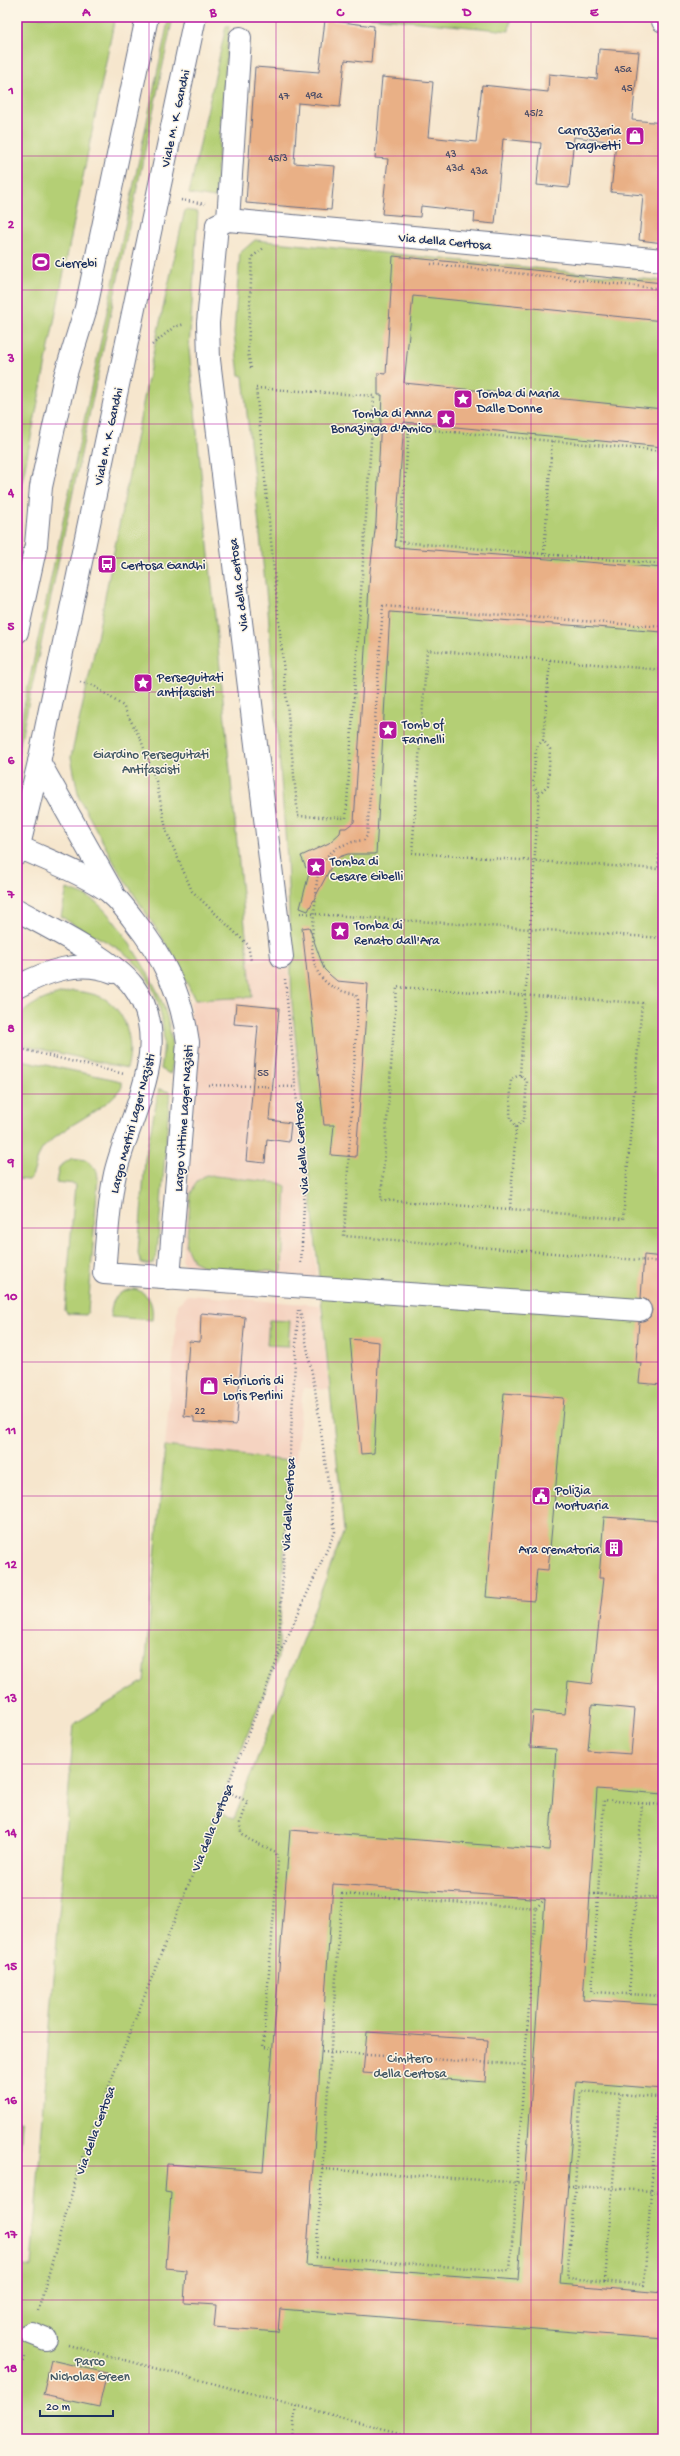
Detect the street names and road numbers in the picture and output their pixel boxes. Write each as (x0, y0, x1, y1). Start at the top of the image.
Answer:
street label: Viale M. K. Gandhi (159, 68, 194, 170)
street label: Via della Certosa (397, 231, 493, 254)
street label: Viale M. K. Gandhi (92, 386, 127, 488)
street label: Via della Certosa (226, 537, 253, 633)
street label: Largo Vittime Lager Nazisti (172, 1044, 197, 1192)
street label: Largo Martiri Lager Nazisti (108, 1052, 159, 1195)
street label: Via della Certosa (292, 1100, 313, 1196)
street label: Via della Certosa (280, 1456, 299, 1552)
street label: Via della Certosa (189, 1781, 238, 1875)
street label: Via della Certosa (73, 2084, 120, 2178)

